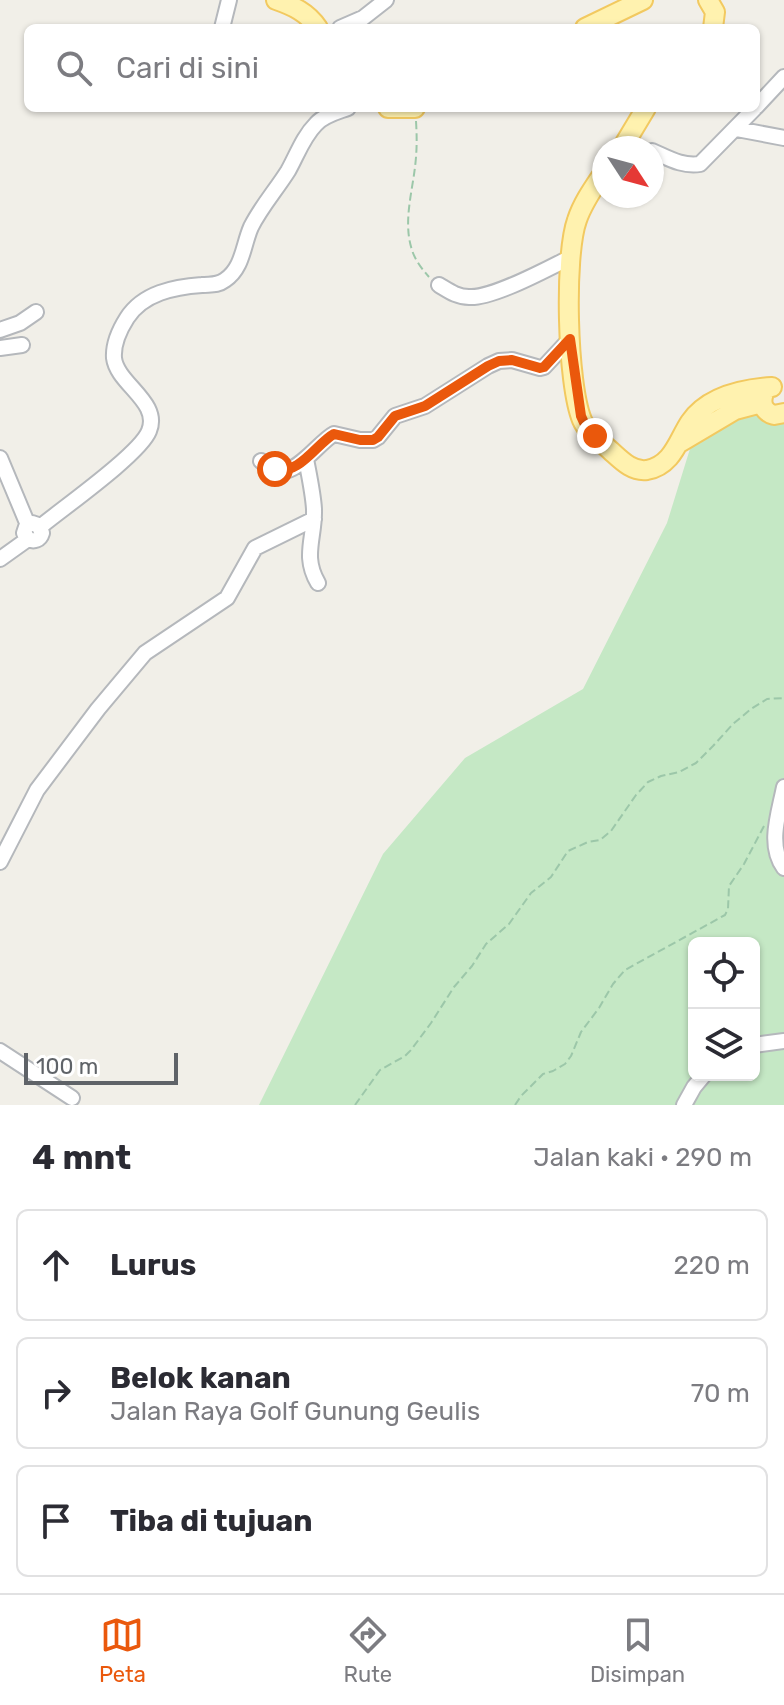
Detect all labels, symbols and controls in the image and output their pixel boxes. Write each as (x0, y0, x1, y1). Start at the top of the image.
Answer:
search box (24, 24, 760, 112)
icon: search (52, 46, 96, 90)
text: Cari di sini (116, 50, 259, 86)
north arrow (592, 136, 664, 208)
route end (577, 418, 613, 454)
route start (257, 451, 293, 487)
map controls (688, 937, 760, 1081)
button: locate (688, 937, 760, 1009)
button: layers (688, 1009, 760, 1081)
scale bar (24, 1049, 178, 1085)
text: 100 m (36, 1053, 98, 1080)
text: 4 mnt (32, 1137, 131, 1178)
text: Jalan kaki · 290 m (533, 1142, 752, 1173)
icon: ahead (34, 1243, 78, 1287)
text: Lurus (110, 1247, 196, 1283)
text: 220 m (673, 1250, 750, 1281)
text: Belok kanan (110, 1360, 291, 1396)
icon: right (34, 1371, 78, 1415)
text: 70 m (691, 1378, 750, 1409)
text: Jalan Raya Golf Gunung Geulis (110, 1396, 480, 1427)
icon: arrive (34, 1499, 78, 1543)
text: Tiba di tujuan (110, 1503, 312, 1539)
tab: Peta (99, 1613, 146, 1688)
tab: Rute (344, 1613, 392, 1688)
tab: Disimpan (590, 1613, 685, 1688)

